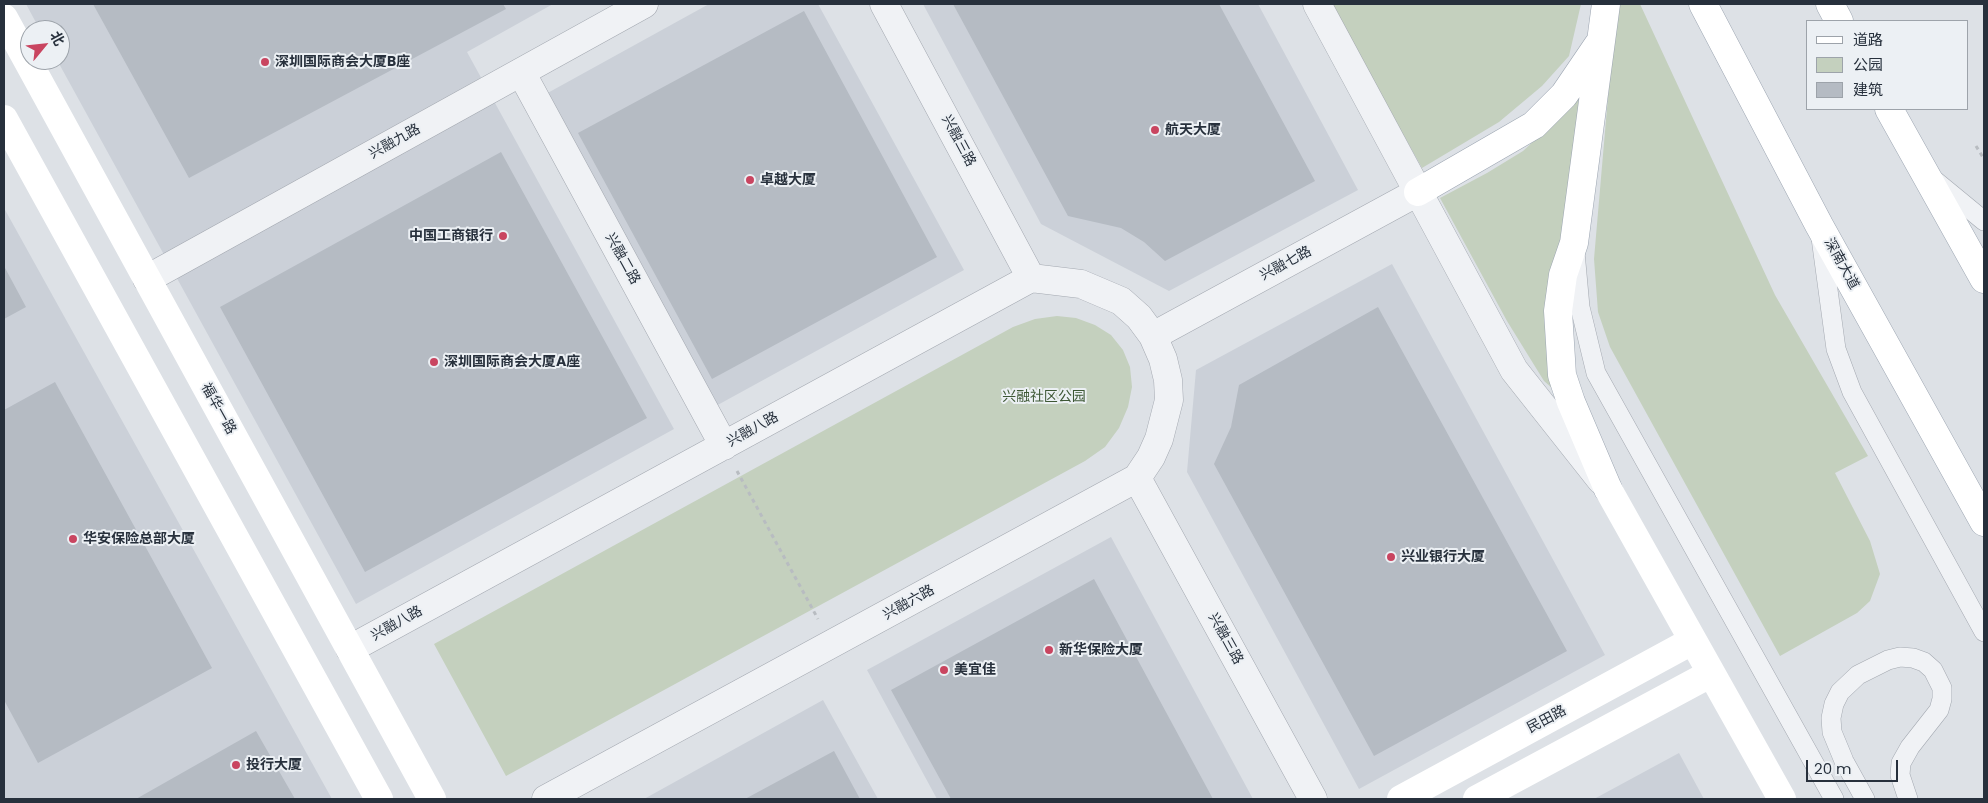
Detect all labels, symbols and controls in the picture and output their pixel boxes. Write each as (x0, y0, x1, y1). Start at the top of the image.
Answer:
north arrow (20, 20, 70, 70)
legend (1806, 20, 1968, 110)
text: 北 (45, 28, 69, 49)
text: 道路 (1853, 29, 1883, 50)
place label: 深圳国际商会大厦B座 (275, 54, 410, 70)
text: 公园 (1853, 54, 1883, 75)
marker: 深圳国际商会大厦B座 (259, 56, 271, 68)
text: 建筑 (1853, 79, 1883, 100)
street label: 兴融三路 (937, 112, 979, 170)
street label: 兴融九路 (366, 121, 424, 163)
place label: 航天大厦 (1165, 122, 1221, 138)
marker: 航天大厦 (1149, 124, 1161, 136)
place label: 卓越大厦 (760, 172, 816, 188)
marker: 卓越大厦 (744, 174, 756, 186)
place label: 中国工商银行 (409, 228, 493, 244)
marker: 中国工商银行 (497, 230, 509, 242)
street label: 兴融二路 (601, 230, 643, 288)
street label: 深南大道 (1820, 235, 1862, 293)
street label: 兴融七路 (1257, 243, 1315, 285)
place label: 深圳国际商会大厦A座 (444, 354, 580, 370)
marker: 深圳国际商会大厦A座 (428, 356, 440, 368)
street label: 福华一路 (197, 380, 239, 438)
park label: 兴融社区公园 (1002, 389, 1086, 405)
street label: 兴融八路 (724, 409, 782, 451)
place label: 华安保险总部大厦 (83, 531, 195, 547)
marker: 华安保险总部大厦 (67, 533, 79, 545)
place label: 兴业银行大厦 (1401, 549, 1485, 565)
marker: 兴业银行大厦 (1385, 551, 1397, 563)
street label: 兴融六路 (880, 582, 938, 624)
street label: 兴融八路 (368, 603, 426, 645)
street label: 兴融三路 (1204, 610, 1246, 668)
place label: 新华保险大厦 (1059, 642, 1143, 658)
marker: 新华保险大厦 (1043, 644, 1055, 656)
place label: 美宜佳 (954, 662, 996, 678)
marker: 美宜佳 (938, 664, 950, 676)
street label: 民田路 (1525, 703, 1569, 737)
scale bar (1808, 750, 1900, 782)
place label: 投行大厦 (246, 757, 302, 773)
text: 20 m (1814, 758, 1852, 779)
marker: 投行大厦 (230, 759, 242, 771)

